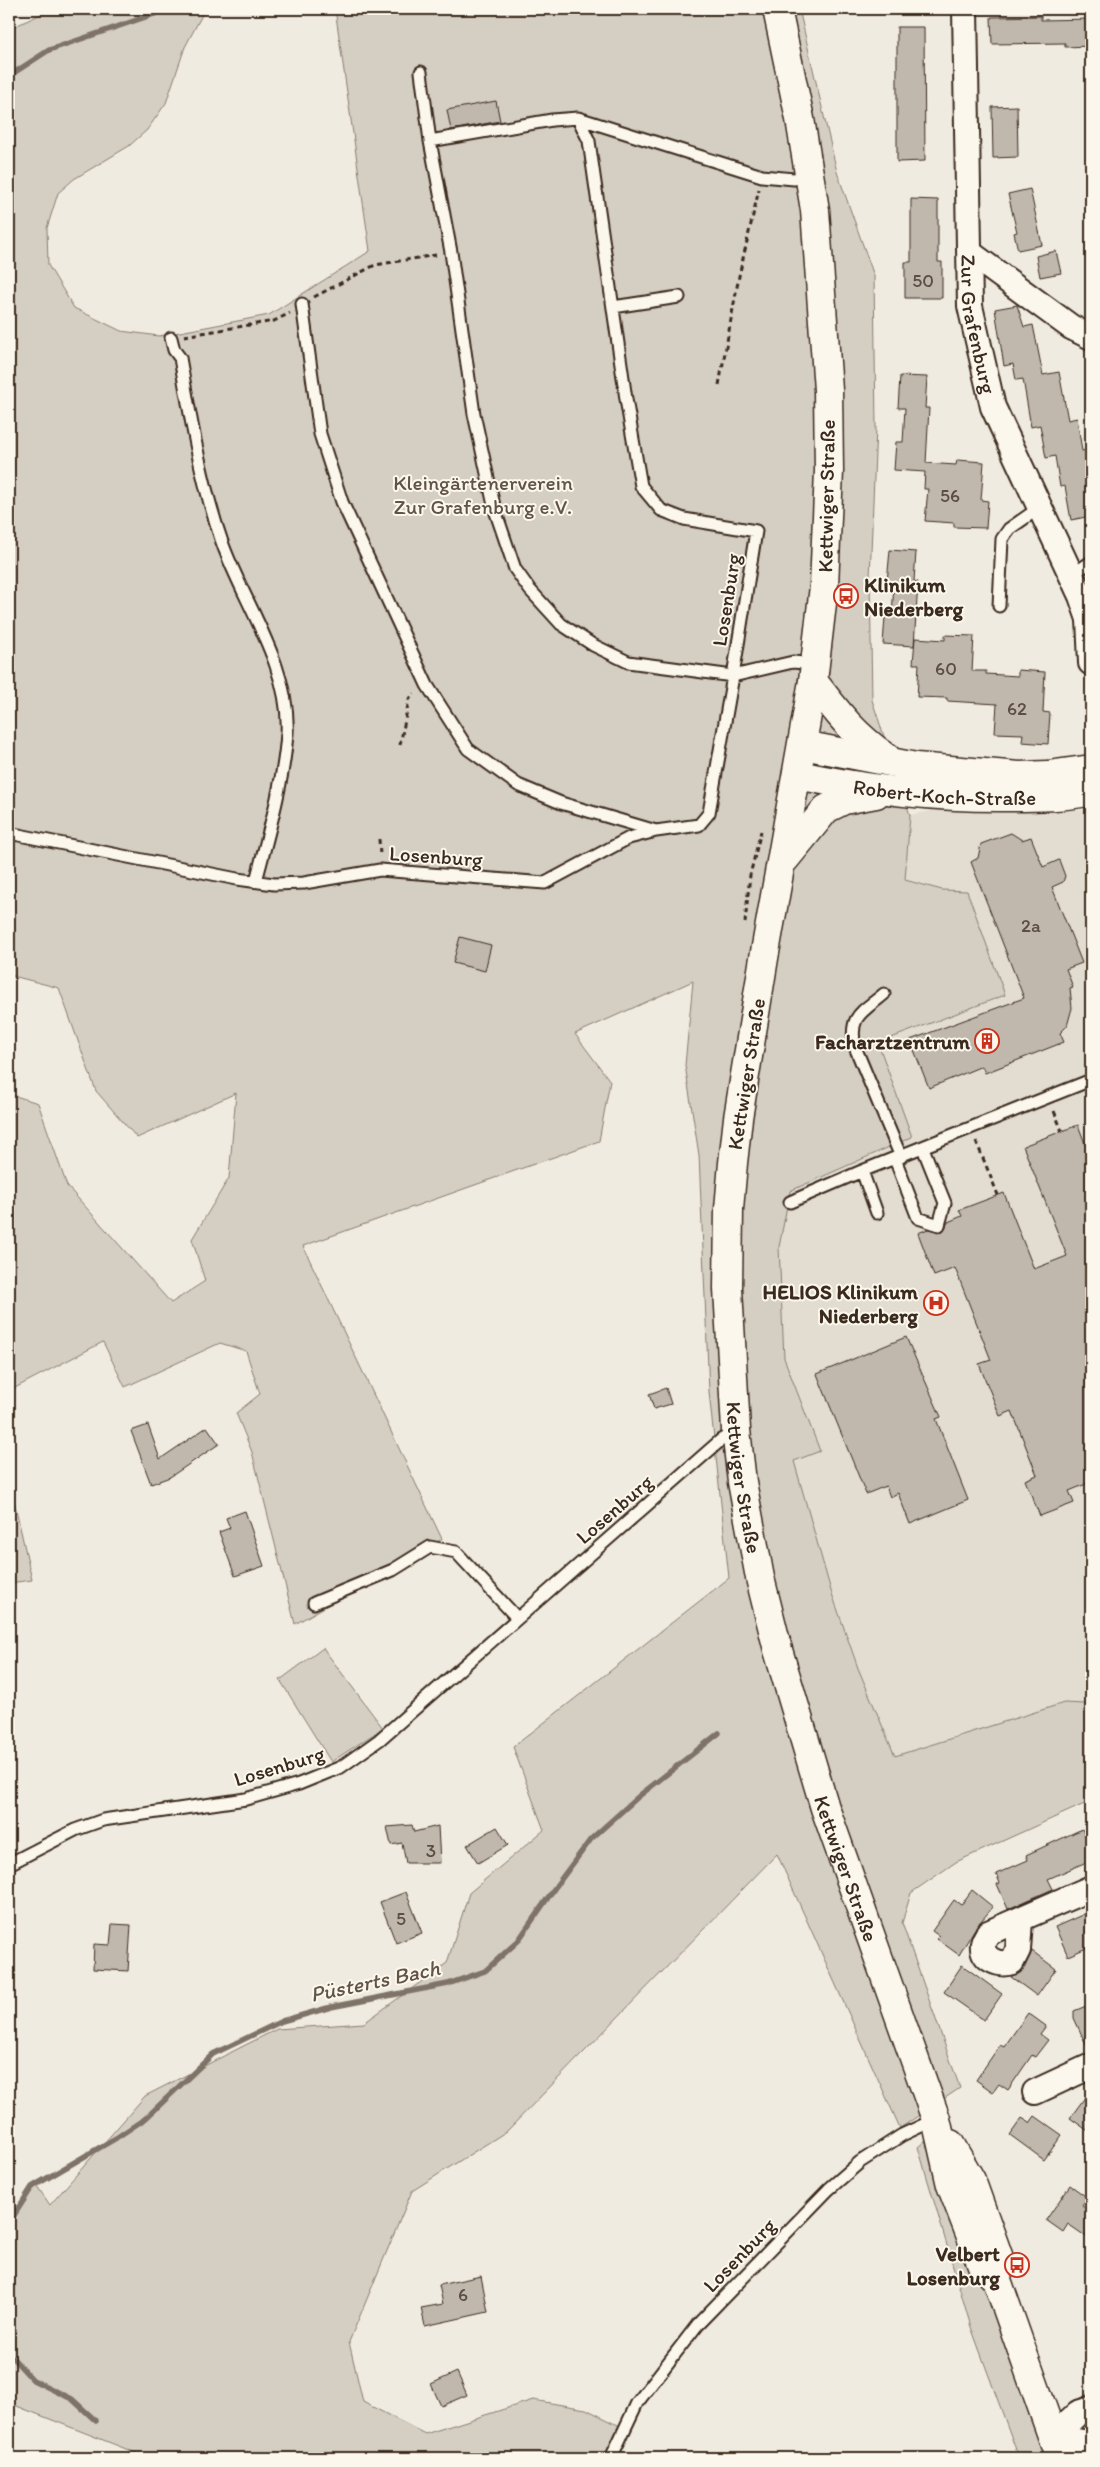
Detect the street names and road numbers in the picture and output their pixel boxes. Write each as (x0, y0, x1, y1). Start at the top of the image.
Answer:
street label: Zur Grafenburg (957, 254, 1002, 396)
street label: Kettwiger Straße (812, 419, 840, 573)
street label: Losenburg (706, 552, 746, 648)
street label: Robert-Koch-Straße (851, 773, 1036, 810)
street label: Losenburg (388, 840, 484, 872)
street label: Kettwiger Straße (722, 996, 770, 1152)
street label: Kettwiger Straße (722, 1401, 768, 1555)
street label: Losenburg (570, 1469, 658, 1549)
street label: Losenburg (231, 1740, 328, 1792)
street label: Kettwiger Straße (809, 1792, 884, 1945)
street label: Losenburg (698, 2212, 781, 2297)

